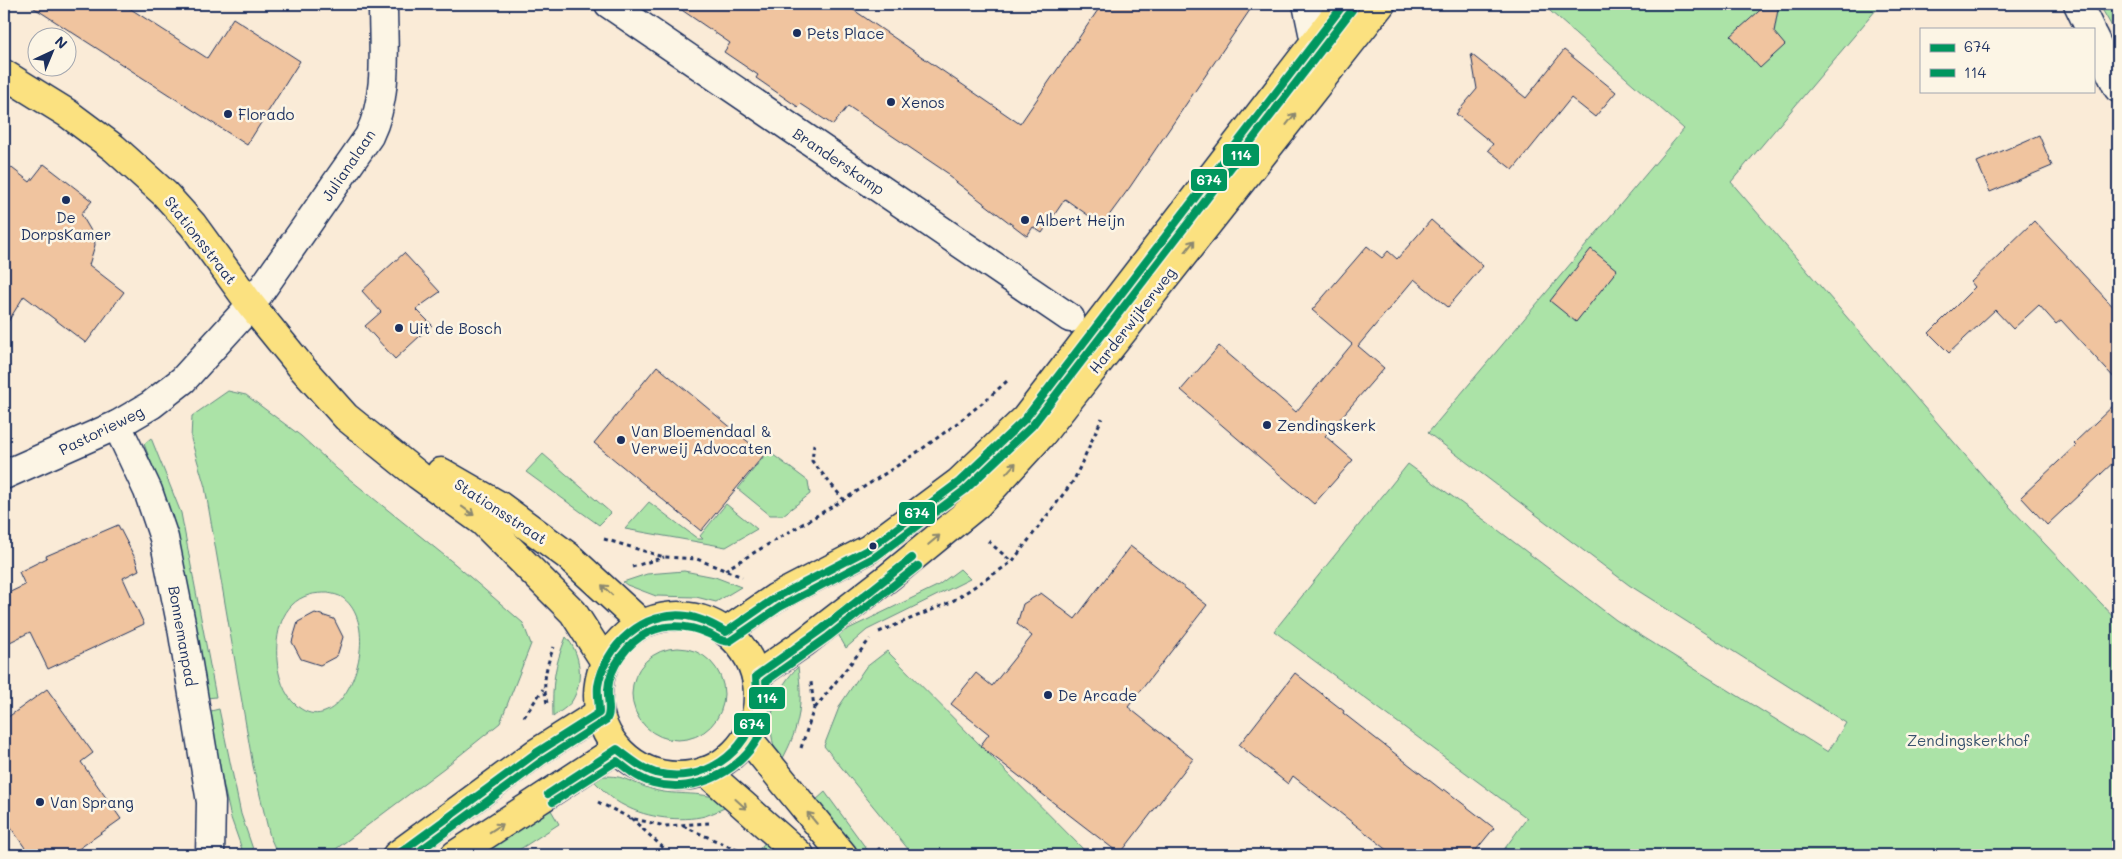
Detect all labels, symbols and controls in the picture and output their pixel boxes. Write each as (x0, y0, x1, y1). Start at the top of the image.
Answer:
place label: Pets Place (807, 23, 885, 43)
marker: Pets Place (791, 27, 803, 39)
north arrow (28, 28, 78, 78)
legend (1920, 28, 2094, 92)
text: N (51, 32, 72, 53)
text: 674 (1964, 36, 1990, 56)
text: 114 (1964, 62, 1986, 82)
place label: Xenos (901, 92, 945, 112)
marker: Xenos (885, 96, 897, 108)
place label: Florado (238, 104, 294, 124)
marker: Florado (222, 108, 234, 120)
one-way arrow (1285, 112, 1296, 125)
street label: Branderskamp (789, 123, 889, 199)
street label: Julianalaan (317, 125, 379, 205)
line badge: 114 (1222, 143, 1260, 167)
text: 114 (1230, 145, 1252, 164)
line badge: 674 (1190, 168, 1228, 192)
text: 674 (1196, 170, 1222, 189)
street label: Stationsstraat (160, 192, 242, 288)
marker: De DorpsKamer (60, 194, 72, 206)
place label: De DorpsKamer (21, 207, 111, 244)
place label: Albert Heijn (1035, 210, 1125, 230)
marker: Albert Heijn (1019, 214, 1031, 226)
one-way arrow (1185, 240, 1196, 253)
street label: Harderwijkerweg (1084, 263, 1180, 377)
place label: Uit de Bosch (409, 318, 501, 338)
marker: Uit de Bosch (393, 322, 405, 334)
street label: Pastorieweg (55, 401, 147, 459)
place label: Zendingskerk (1277, 415, 1376, 435)
marker: Zendingskerk (1261, 419, 1273, 431)
place label: Van Bloemendaal & Verweij Advocaten (631, 421, 772, 458)
marker: Van Bloemendaal & Verweij Advocaten (615, 434, 627, 446)
one-way arrow (1005, 461, 1017, 474)
street label: Stationsstraat (451, 474, 551, 548)
line badge: 674 (898, 501, 936, 525)
text: 674 (904, 503, 930, 522)
one-way arrow (461, 506, 475, 516)
one-way arrow (927, 535, 940, 546)
unlabelled marker (868, 541, 878, 551)
street label: Bonnemanpad (164, 584, 202, 688)
one-way arrow (600, 584, 613, 596)
place label: De Arcade (1058, 685, 1137, 705)
line badge: 114 (748, 686, 786, 710)
text: 114 (756, 688, 778, 707)
marker: De Arcade (1042, 689, 1054, 701)
line badge: 674 (733, 712, 771, 736)
text: 674 (739, 714, 765, 733)
park label: Zendingskerkhof (1907, 730, 2030, 750)
place label: Van Sprang (50, 792, 134, 812)
marker: Van Sprang (34, 796, 46, 808)
one-way arrow (735, 798, 748, 810)
one-way arrow (806, 812, 817, 825)
one-way arrow (489, 823, 503, 834)

